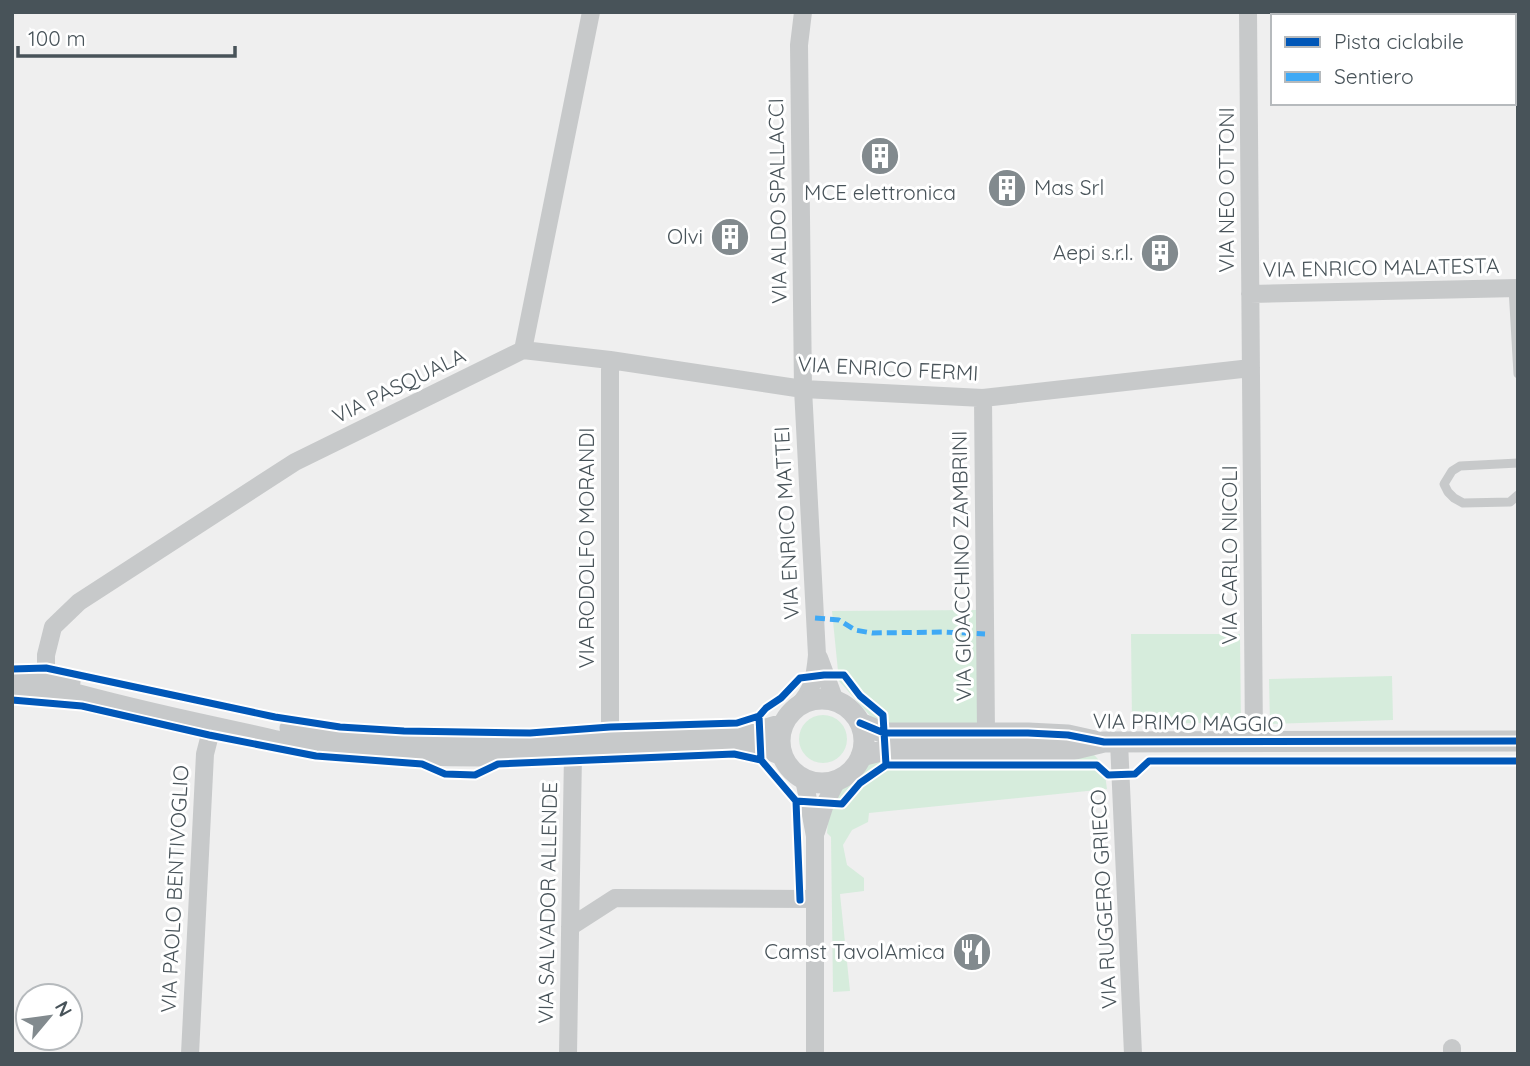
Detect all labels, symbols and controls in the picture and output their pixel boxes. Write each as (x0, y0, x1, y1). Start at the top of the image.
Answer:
scale bar (18, 14, 234, 58)
legend (1271, 14, 1516, 105)
text: 100 m (28, 25, 86, 51)
text: Pista ciclabile (1334, 28, 1464, 54)
text: Sentiero (1334, 63, 1414, 89)
street label: VIA ALDO SPALLACCI (762, 98, 792, 304)
street label: VIA NEO OTTONI (1213, 107, 1239, 273)
building icon: MCE elettronica (859, 135, 901, 177)
building icon: Mas Srl (986, 167, 1028, 209)
place label: Mas Srl (1034, 174, 1104, 200)
place label: MCE elettronica (804, 179, 956, 205)
building icon: Olvi (709, 216, 751, 258)
place label: Olvi (667, 223, 703, 249)
building icon: Aepi s.r.l. (1139, 232, 1181, 274)
place label: Aepi s.r.l. (1053, 239, 1133, 265)
street label: VIA ENRICO MALATESTA (1262, 252, 1500, 282)
street label: VIA PASQUALA (328, 342, 469, 429)
street label: VIA ENRICO FERMI (797, 350, 979, 386)
street label: VIA ENRICO MATTEI (768, 426, 804, 620)
street label: VIA RODOLFO MORANDI (573, 427, 599, 669)
street label: VIA GIOACCHINO ZAMBRINI (946, 430, 976, 702)
street label: VIA CARLO NICOLI (1216, 465, 1242, 645)
street label: VIA PRIMO MAGGIO (1092, 707, 1284, 737)
street label: VIA PAOLO BENTIVOGLIO (155, 764, 193, 1014)
street label: VIA SALVADOR ALLENDE (532, 782, 562, 1024)
street label: VIA RUGGERO GRIECO (1084, 789, 1122, 1010)
restaurant icon: Camst TavolAmica (951, 931, 993, 973)
place label: Camst TavolAmica (764, 938, 945, 964)
north arrow (14, 982, 84, 1052)
text: N (50, 997, 78, 1021)

